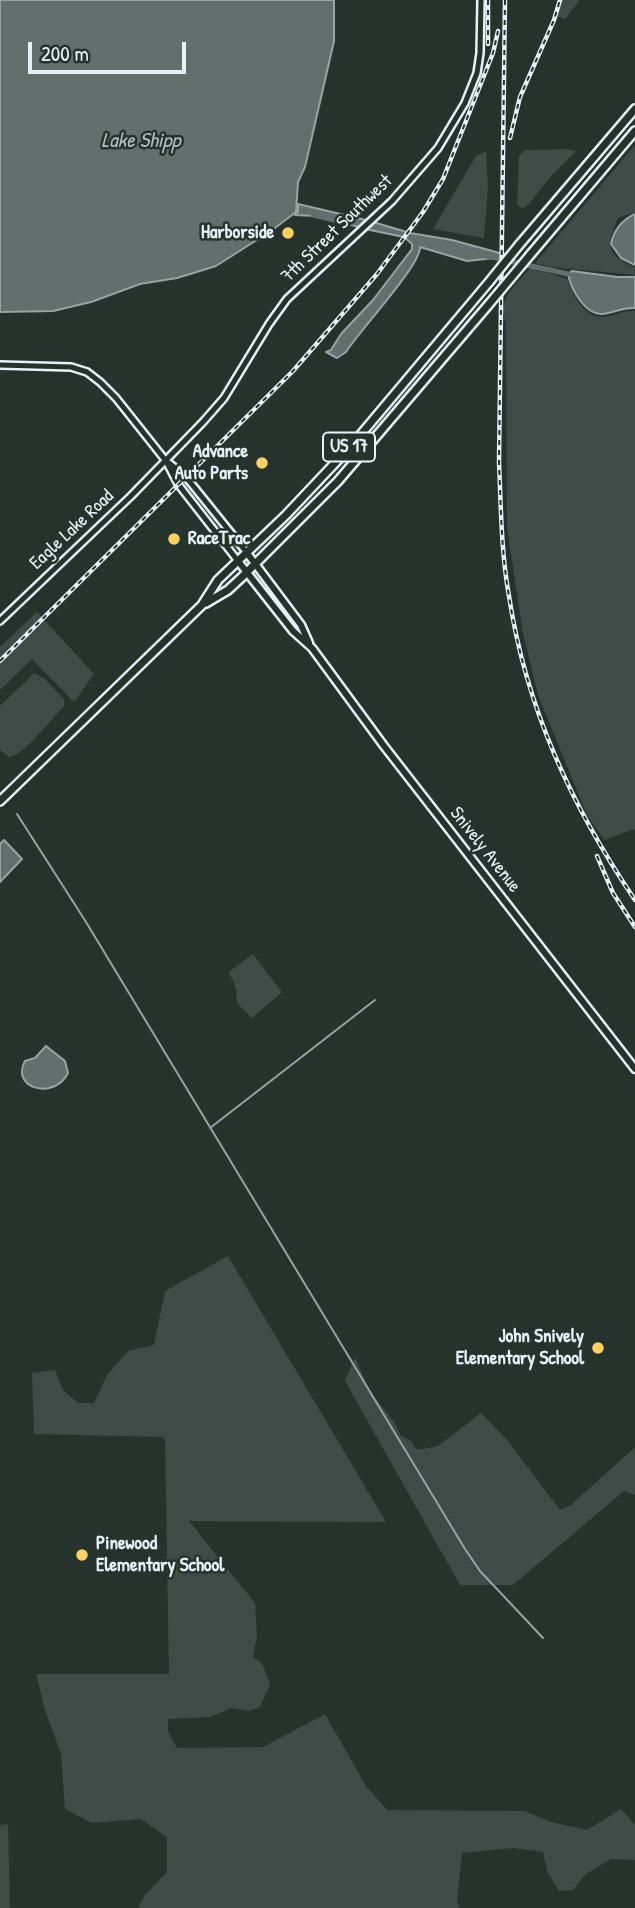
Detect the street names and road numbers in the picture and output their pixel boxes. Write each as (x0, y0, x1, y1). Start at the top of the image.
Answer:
street label: 7th Street Southwest (277, 170, 397, 288)
road number: US 17 (323, 432, 375, 462)
street label: Eagle Lake Road (25, 485, 119, 575)
street label: Snively Avenue (445, 803, 525, 897)

